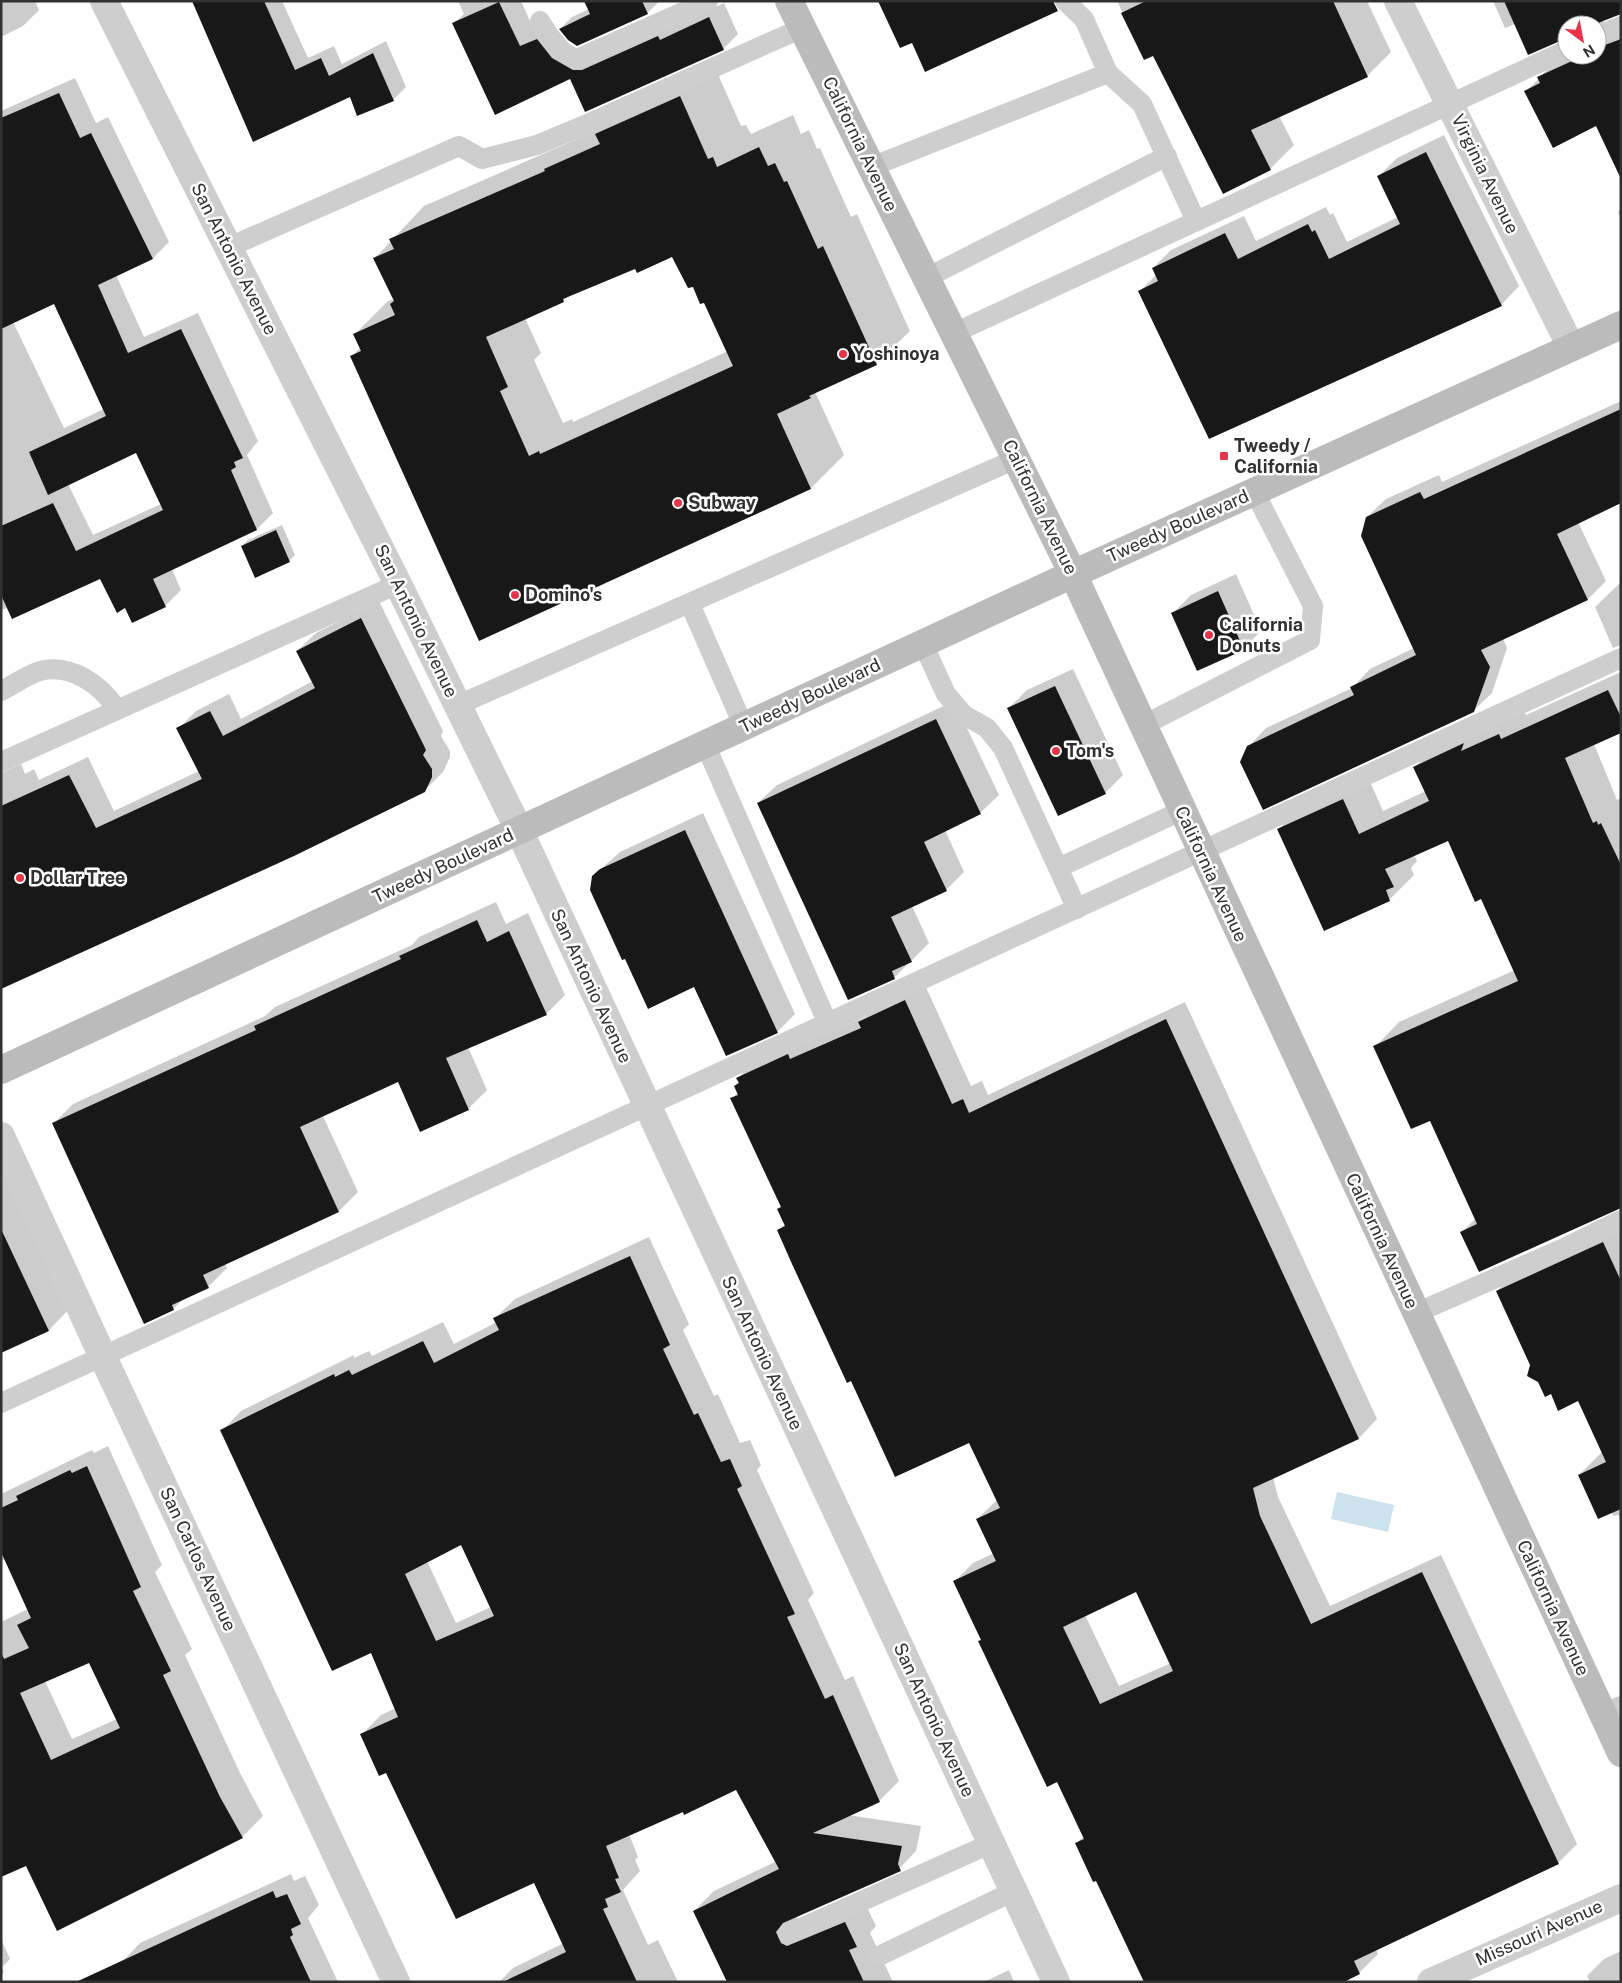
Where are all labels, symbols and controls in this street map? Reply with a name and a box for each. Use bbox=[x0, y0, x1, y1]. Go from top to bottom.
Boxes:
north arrow bbox=[1557, 15, 1607, 65]
text: N bbox=[1580, 41, 1598, 61]
street label: California Avenue bbox=[819, 73, 902, 215]
street label: Virginia Avenue bbox=[1447, 111, 1523, 237]
street label: San Antonio Avenue bbox=[187, 179, 282, 338]
place label: Yoshinoya bbox=[853, 343, 939, 364]
marker: Yoshinoya bbox=[837, 348, 849, 360]
place label: Tweedy / California bbox=[1234, 435, 1318, 477]
street label: California Avenue bbox=[999, 436, 1082, 578]
marker: Tweedy / California bbox=[1218, 450, 1230, 462]
street label: Tweedy Boulevard bbox=[1104, 485, 1252, 566]
place label: Subway bbox=[688, 492, 756, 513]
marker: Subway bbox=[672, 497, 684, 509]
street label: San Antonio Avenue bbox=[370, 541, 463, 701]
place label: Domino's bbox=[525, 584, 602, 605]
marker: Domino's bbox=[509, 589, 521, 601]
place label: California Donuts bbox=[1219, 614, 1303, 656]
marker: California Donuts bbox=[1203, 629, 1215, 641]
street label: Tweedy Boulevard bbox=[736, 654, 884, 737]
place label: Tom's bbox=[1066, 740, 1114, 761]
marker: Tom's bbox=[1050, 745, 1062, 757]
street label: California Avenue bbox=[1171, 803, 1252, 945]
street label: Tweedy Boulevard bbox=[369, 824, 517, 907]
place label: Dollar Tree bbox=[30, 867, 125, 888]
marker: Dollar Tree bbox=[14, 872, 26, 884]
street label: San Antonio Avenue bbox=[547, 905, 636, 1066]
street label: California Avenue bbox=[1342, 1170, 1423, 1312]
street label: San Antonio Avenue bbox=[718, 1272, 807, 1433]
street label: San Carlos Avenue bbox=[156, 1484, 241, 1634]
street label: California Avenue bbox=[1513, 1537, 1594, 1679]
street label: San Antonio Avenue bbox=[890, 1639, 979, 1800]
street label: Missouri Avenue bbox=[1472, 1895, 1606, 1970]

